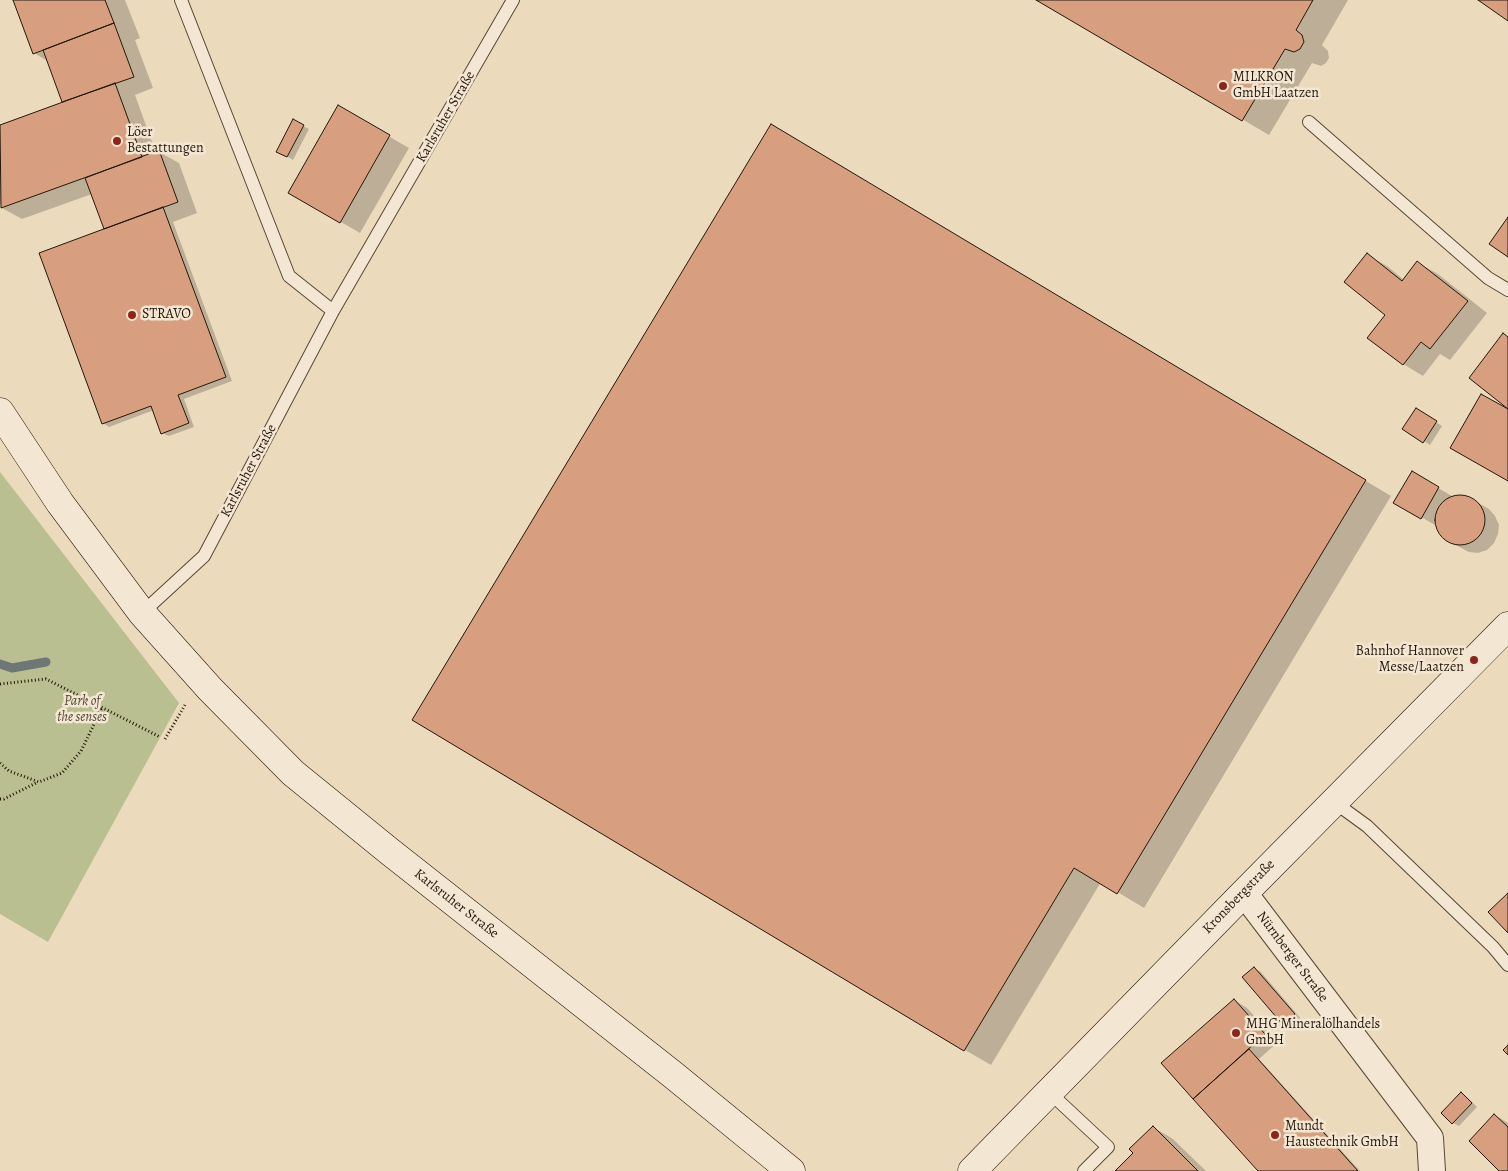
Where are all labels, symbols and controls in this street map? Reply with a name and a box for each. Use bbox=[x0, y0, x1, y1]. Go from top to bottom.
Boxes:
street label: Karlsruher Straße bbox=[413, 68, 479, 166]
place label: MILKRON GmbH Laatzen bbox=[1233, 70, 1319, 102]
marker: MILKRON GmbH Laatzen bbox=[1217, 80, 1229, 92]
place label: Löer Bestattungen bbox=[127, 125, 204, 158]
marker: Löer Bestattungen bbox=[111, 135, 123, 147]
place label: STRAVO bbox=[142, 307, 191, 323]
marker: STRAVO bbox=[126, 309, 138, 321]
street label: Karlsruher Straße bbox=[217, 422, 281, 520]
place label: Bahnhof Hannover Messe/Laatzen bbox=[1356, 644, 1464, 676]
marker: Bahnhof Hannover Messe/Laatzen bbox=[1468, 654, 1480, 666]
park label: Park of the senses bbox=[57, 694, 107, 726]
street label: Kronsbergstraße bbox=[1199, 856, 1279, 938]
street label: Karlsruher Straße bbox=[410, 866, 502, 942]
street label: Nürnberger Straße bbox=[1252, 908, 1332, 1006]
place label: MHG Mineralölhandels GmbH bbox=[1246, 1017, 1380, 1050]
marker: MHG Mineralölhandels GmbH bbox=[1230, 1027, 1242, 1039]
place label: Mundt Haustechnik GmbH bbox=[1285, 1119, 1399, 1152]
marker: Mundt Haustechnik GmbH bbox=[1269, 1129, 1281, 1141]

